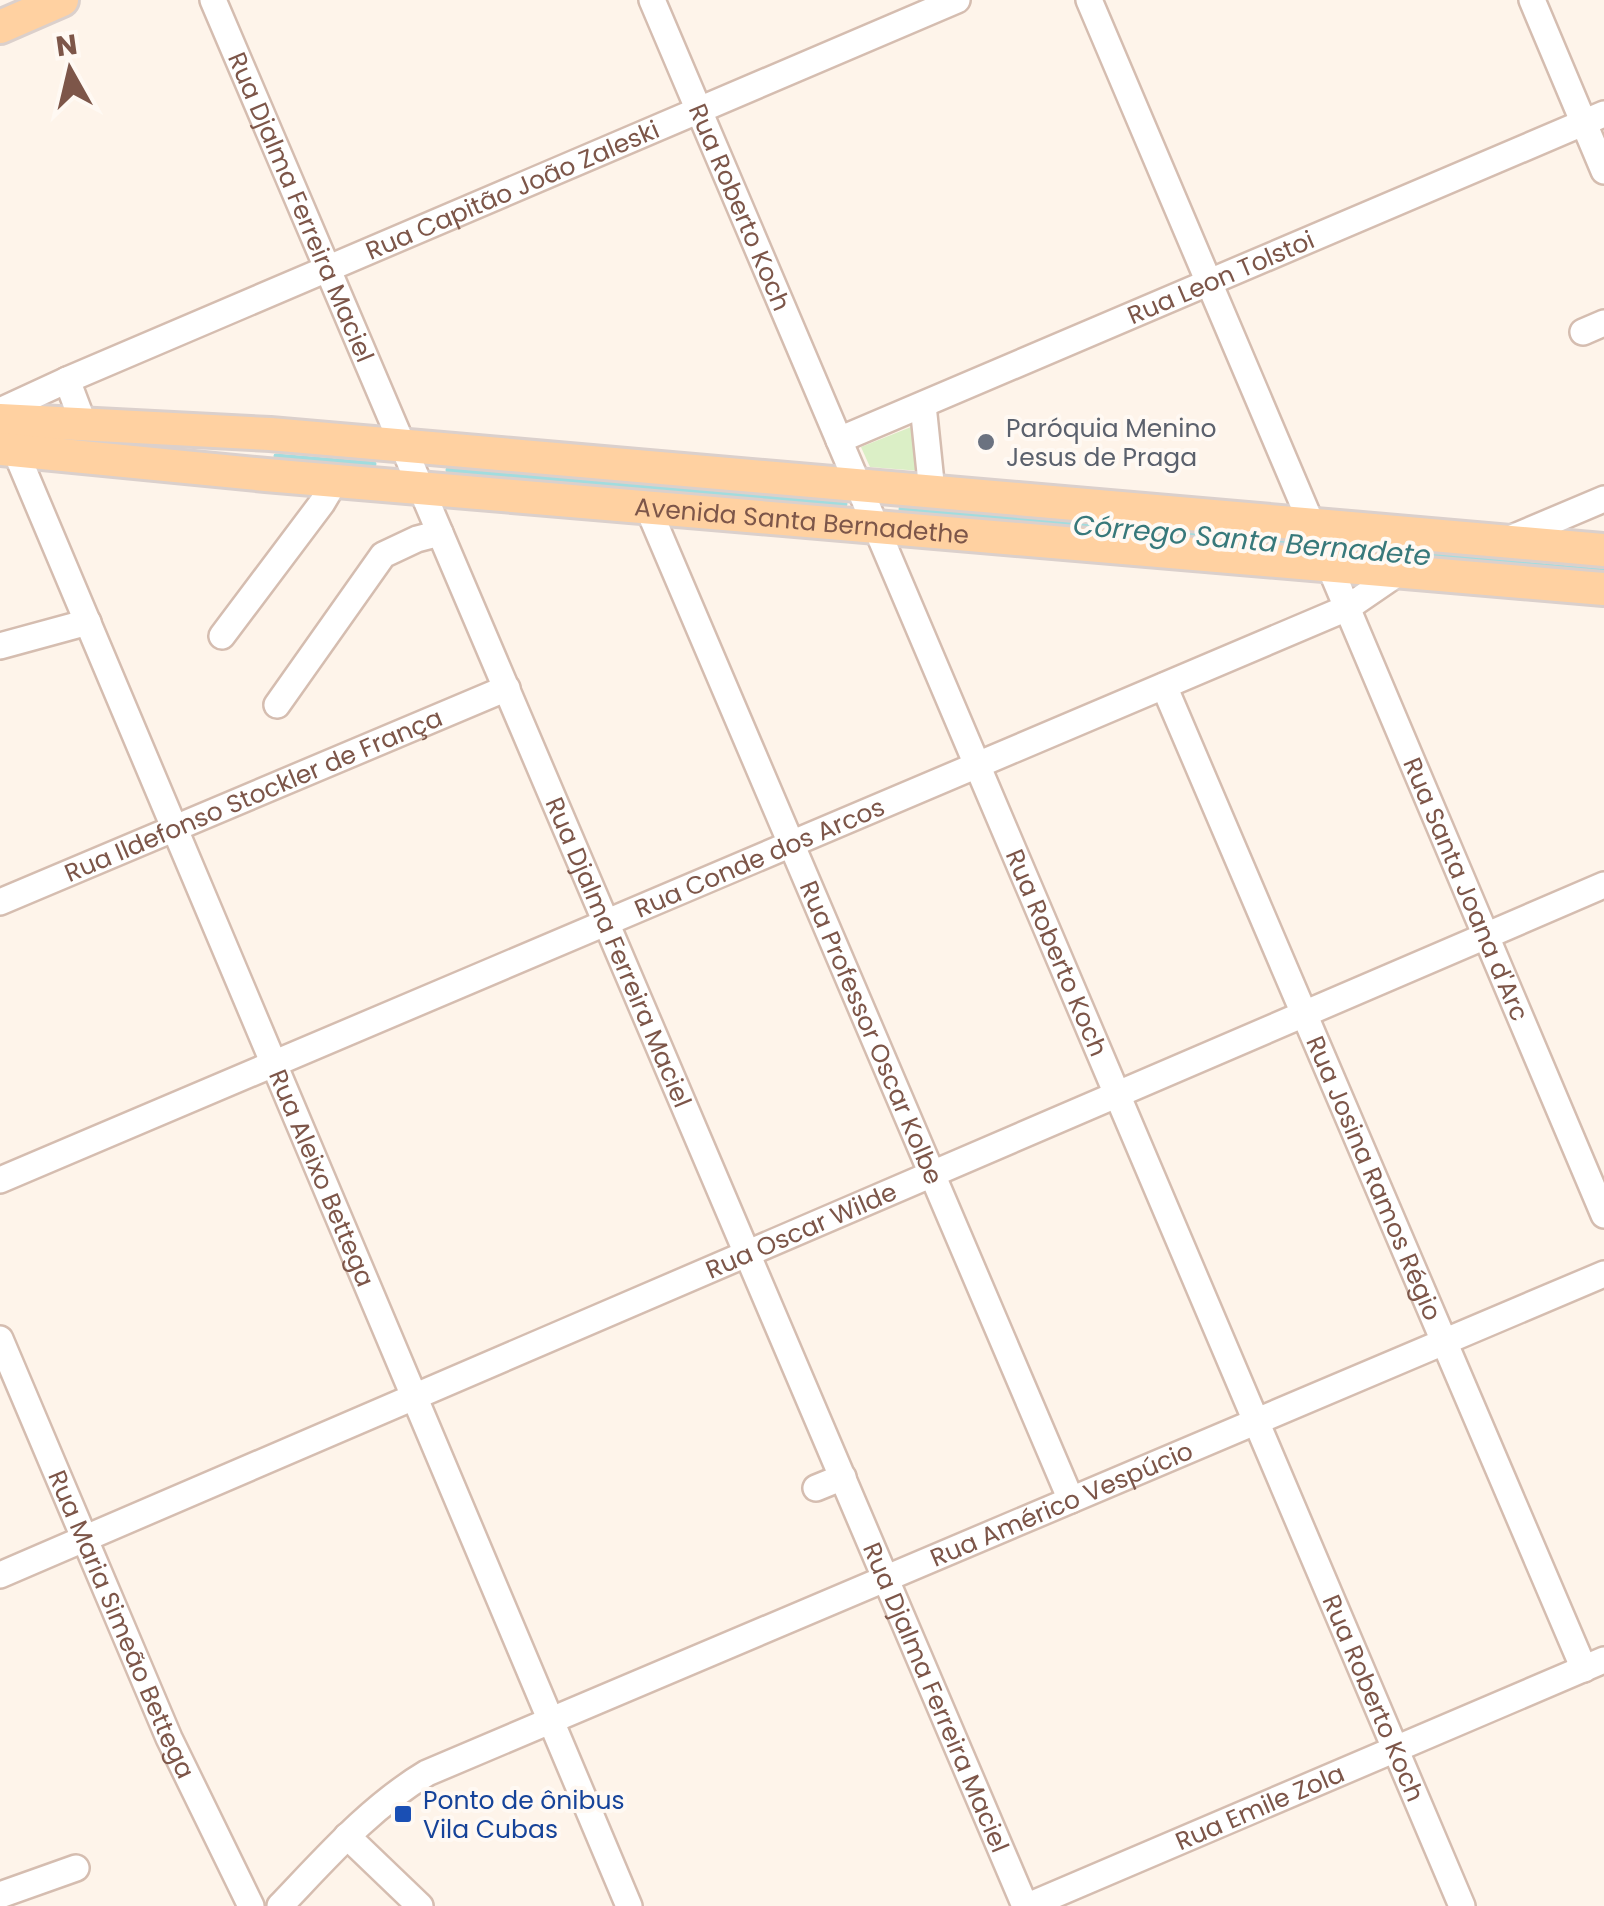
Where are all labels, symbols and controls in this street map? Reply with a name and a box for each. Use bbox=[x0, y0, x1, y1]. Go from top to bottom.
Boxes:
north arrow bbox=[20, 20, 120, 120]
text: N bbox=[53, 25, 80, 67]
street label: Rua Djalma Ferreira Maciel bbox=[219, 47, 382, 368]
street label: Rua Roberto Koch bbox=[680, 98, 799, 316]
street label: Rua Capitão João Zaleski bbox=[360, 112, 665, 268]
street label: Rua Leon Tolstoi bbox=[1122, 222, 1320, 333]
place label: Paróquia Menino Jesus de Praga bbox=[1006, 411, 1217, 475]
marker: Paróquia Menino Jesus de Praga bbox=[975, 431, 997, 453]
street label: Avenida Santa Bernadethe bbox=[633, 489, 970, 553]
water label: Córrego Santa Bernadete bbox=[1071, 505, 1433, 576]
street label: Rua Ildefonso Stockler de França bbox=[59, 700, 448, 891]
street label: Rua Santa Joana d'Arc bbox=[1394, 752, 1537, 1027]
street label: Rua Conde dos Arcos bbox=[629, 789, 890, 927]
street label: Rua Djalma Ferreira Maciel bbox=[537, 792, 700, 1113]
street label: Rua Roberto Koch bbox=[997, 844, 1116, 1062]
street label: Rua Professor Oscar Kolbe bbox=[791, 875, 951, 1190]
street label: Rua Josina Ramos Régio bbox=[1297, 1030, 1450, 1326]
street label: Rua Aleixo Bettega bbox=[260, 1064, 383, 1292]
street label: Rua Oscar Wilde bbox=[700, 1174, 902, 1287]
street label: Rua Américo Vespúcio bbox=[925, 1433, 1198, 1576]
street label: Rua Maria Simeão Bettega bbox=[39, 1465, 203, 1784]
street label: Rua Djalma Ferreira Maciel bbox=[854, 1537, 1017, 1858]
street label: Rua Roberto Koch bbox=[1314, 1589, 1433, 1807]
street label: Rua Emile Zola bbox=[1170, 1756, 1350, 1859]
place label: Ponto de ônibus Vila Cubas bbox=[423, 1783, 624, 1847]
marker: Ponto de ônibus Vila Cubas bbox=[392, 1803, 414, 1825]

